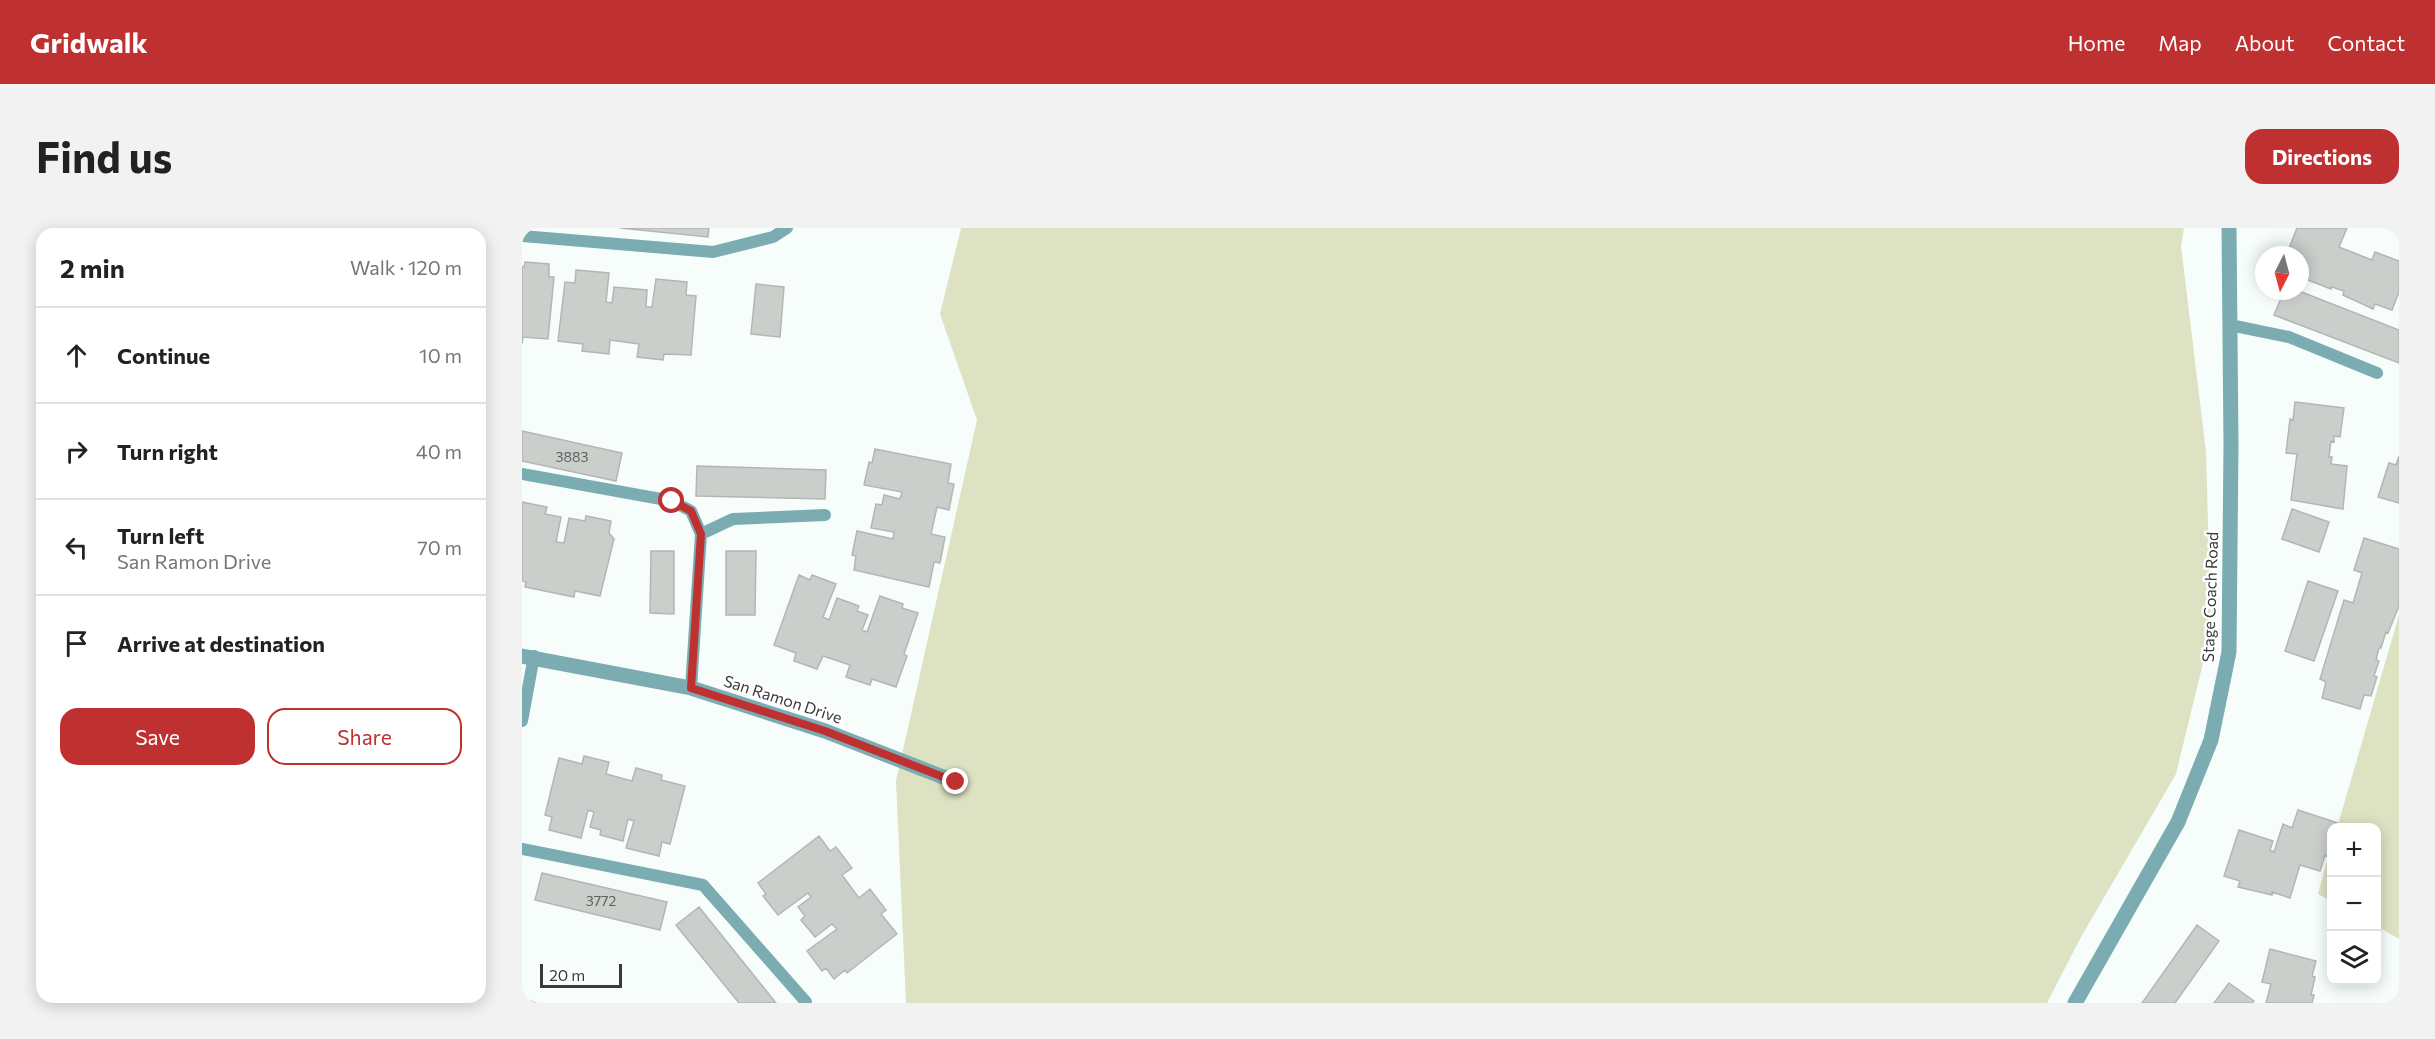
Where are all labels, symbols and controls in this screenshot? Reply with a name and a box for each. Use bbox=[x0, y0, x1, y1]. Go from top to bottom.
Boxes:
text: Gridwalk bbox=[30, 25, 148, 59]
text: Home bbox=[2068, 30, 2125, 55]
text: Map bbox=[2158, 30, 2202, 55]
text: About bbox=[2235, 30, 2294, 55]
text: Contact bbox=[2327, 30, 2405, 55]
button: Directions bbox=[2245, 129, 2399, 184]
text: Find us bbox=[36, 130, 172, 182]
north arrow bbox=[2255, 246, 2309, 300]
text: 2 min bbox=[60, 252, 125, 283]
text: Walk · 120 m bbox=[350, 255, 462, 279]
icon: ahead bbox=[60, 339, 93, 372]
text: Continue bbox=[117, 342, 210, 369]
text: 10 m bbox=[419, 343, 462, 367]
icon: right bbox=[60, 435, 93, 468]
text: Turn right bbox=[117, 438, 218, 465]
text: 40 m bbox=[416, 439, 462, 463]
house number: 3883 bbox=[556, 448, 588, 465]
route start bbox=[658, 487, 684, 513]
text: Turn left bbox=[117, 522, 204, 549]
icon: left bbox=[60, 531, 93, 564]
street label: Stage Coach Road bbox=[2198, 531, 2221, 663]
text: 70 m bbox=[417, 535, 462, 559]
text: San Ramon Drive bbox=[117, 549, 271, 573]
icon: arrive bbox=[60, 627, 93, 660]
text: Arrive at destination bbox=[117, 630, 325, 657]
street label: San Ramon Drive bbox=[722, 670, 845, 727]
button: Save bbox=[60, 708, 255, 765]
button: Share bbox=[267, 708, 462, 765]
route end bbox=[942, 768, 968, 794]
map controls bbox=[2327, 823, 2381, 985]
button: + bbox=[2327, 823, 2381, 877]
button: − bbox=[2327, 877, 2381, 931]
house number: 3772 bbox=[586, 892, 616, 909]
button: layers bbox=[2327, 931, 2381, 985]
scale bar bbox=[540, 961, 622, 988]
text: 20 m bbox=[549, 965, 585, 984]

